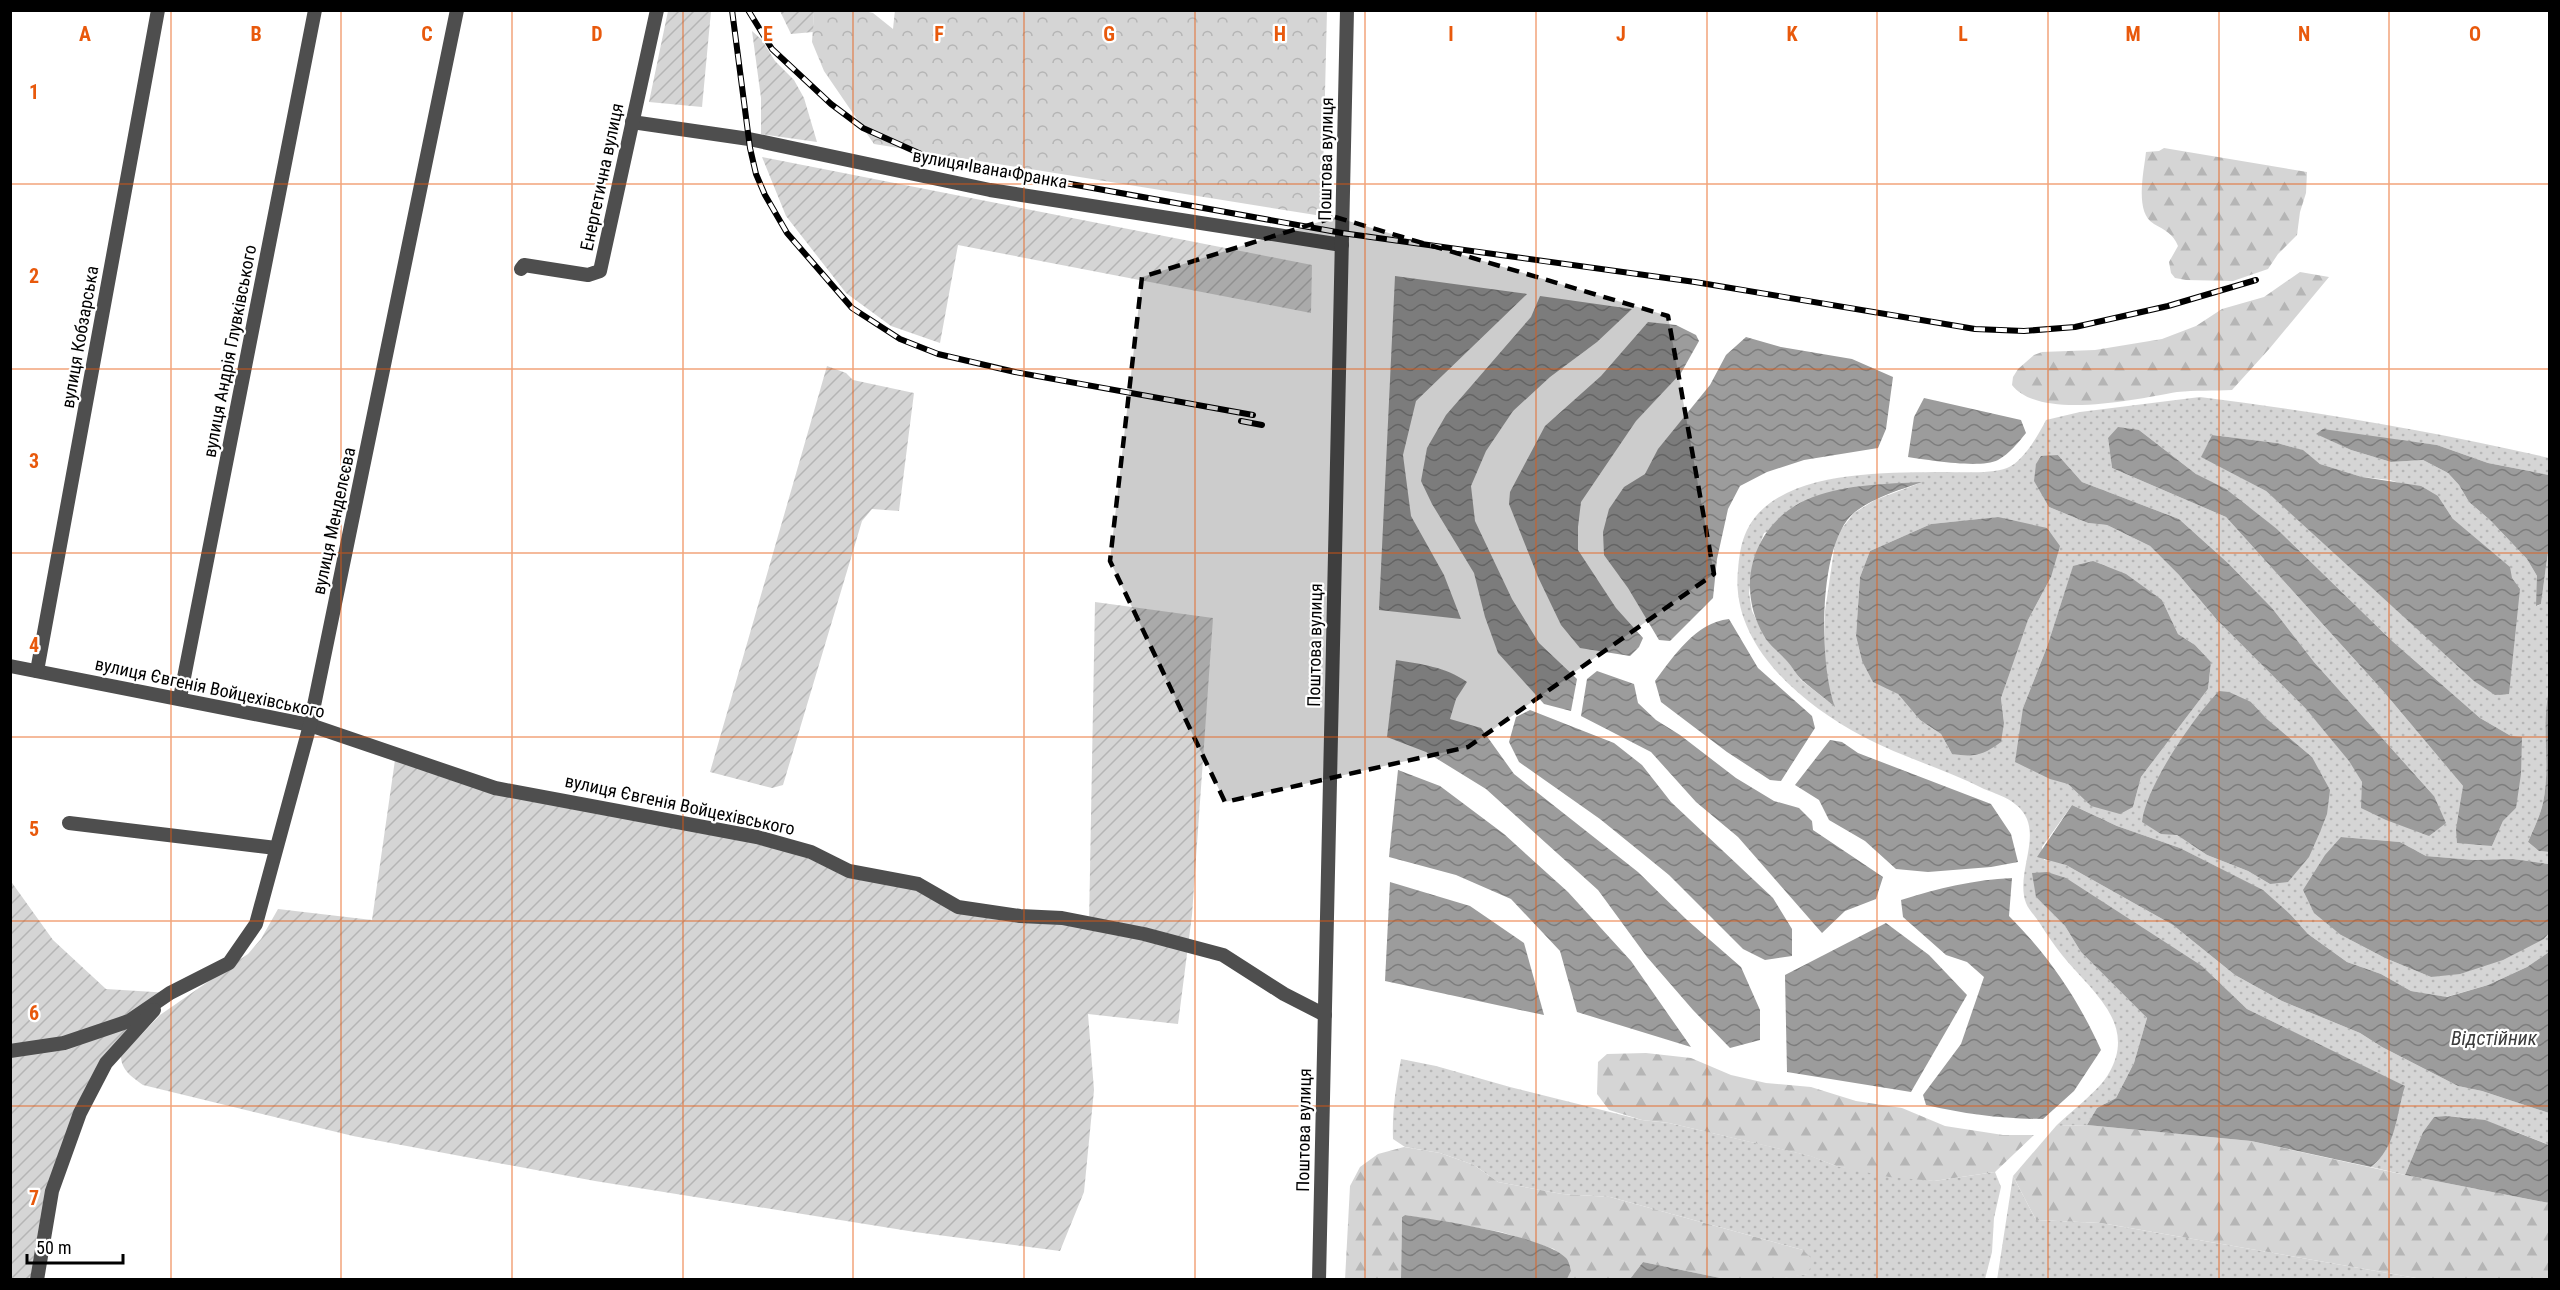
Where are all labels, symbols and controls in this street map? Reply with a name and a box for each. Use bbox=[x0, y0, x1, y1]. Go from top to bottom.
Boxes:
text: A bbox=[79, 22, 91, 46]
text: B bbox=[250, 22, 262, 46]
text: C bbox=[421, 22, 433, 46]
text: D bbox=[591, 22, 603, 46]
text: E bbox=[763, 22, 773, 46]
text: F bbox=[934, 22, 944, 46]
text: G bbox=[1103, 22, 1115, 46]
text: H bbox=[1274, 22, 1286, 46]
text: I bbox=[1448, 22, 1454, 46]
text: J bbox=[1616, 22, 1626, 46]
text: K bbox=[1786, 22, 1798, 46]
text: L bbox=[1958, 22, 1968, 46]
text: M bbox=[2125, 22, 2141, 46]
text: N bbox=[2298, 22, 2310, 46]
text: O bbox=[2469, 22, 2481, 46]
text: 1 bbox=[29, 80, 39, 104]
street label: Поштова вулиця bbox=[1314, 97, 1337, 221]
street label: Енергетична вулиця bbox=[576, 101, 627, 253]
street label: вулиця Івана Франка bbox=[911, 145, 1069, 192]
street label: вулиця Андрія Глувківського bbox=[199, 243, 260, 459]
text: 2 bbox=[29, 264, 39, 288]
street label: вулиця Кобзарська bbox=[57, 264, 102, 410]
street label: вулиця Менделєєва bbox=[308, 445, 359, 596]
text: 3 bbox=[29, 449, 39, 473]
street label: Поштова вулиця bbox=[1303, 583, 1326, 707]
text: 4 bbox=[29, 633, 39, 657]
street label: вулиця Євгенія Войцехівського bbox=[93, 653, 327, 722]
street label: вулиця Євгенія Войцехівського bbox=[563, 770, 797, 839]
text: 5 bbox=[29, 817, 39, 841]
text: 6 bbox=[29, 1001, 39, 1025]
water label: Відстійник bbox=[2451, 1026, 2538, 1050]
street label: Поштова вулиця bbox=[1292, 1068, 1315, 1192]
text: 7 bbox=[29, 1186, 39, 1210]
scale bar bbox=[27, 1227, 123, 1265]
text: 50 m bbox=[36, 1237, 71, 1258]

